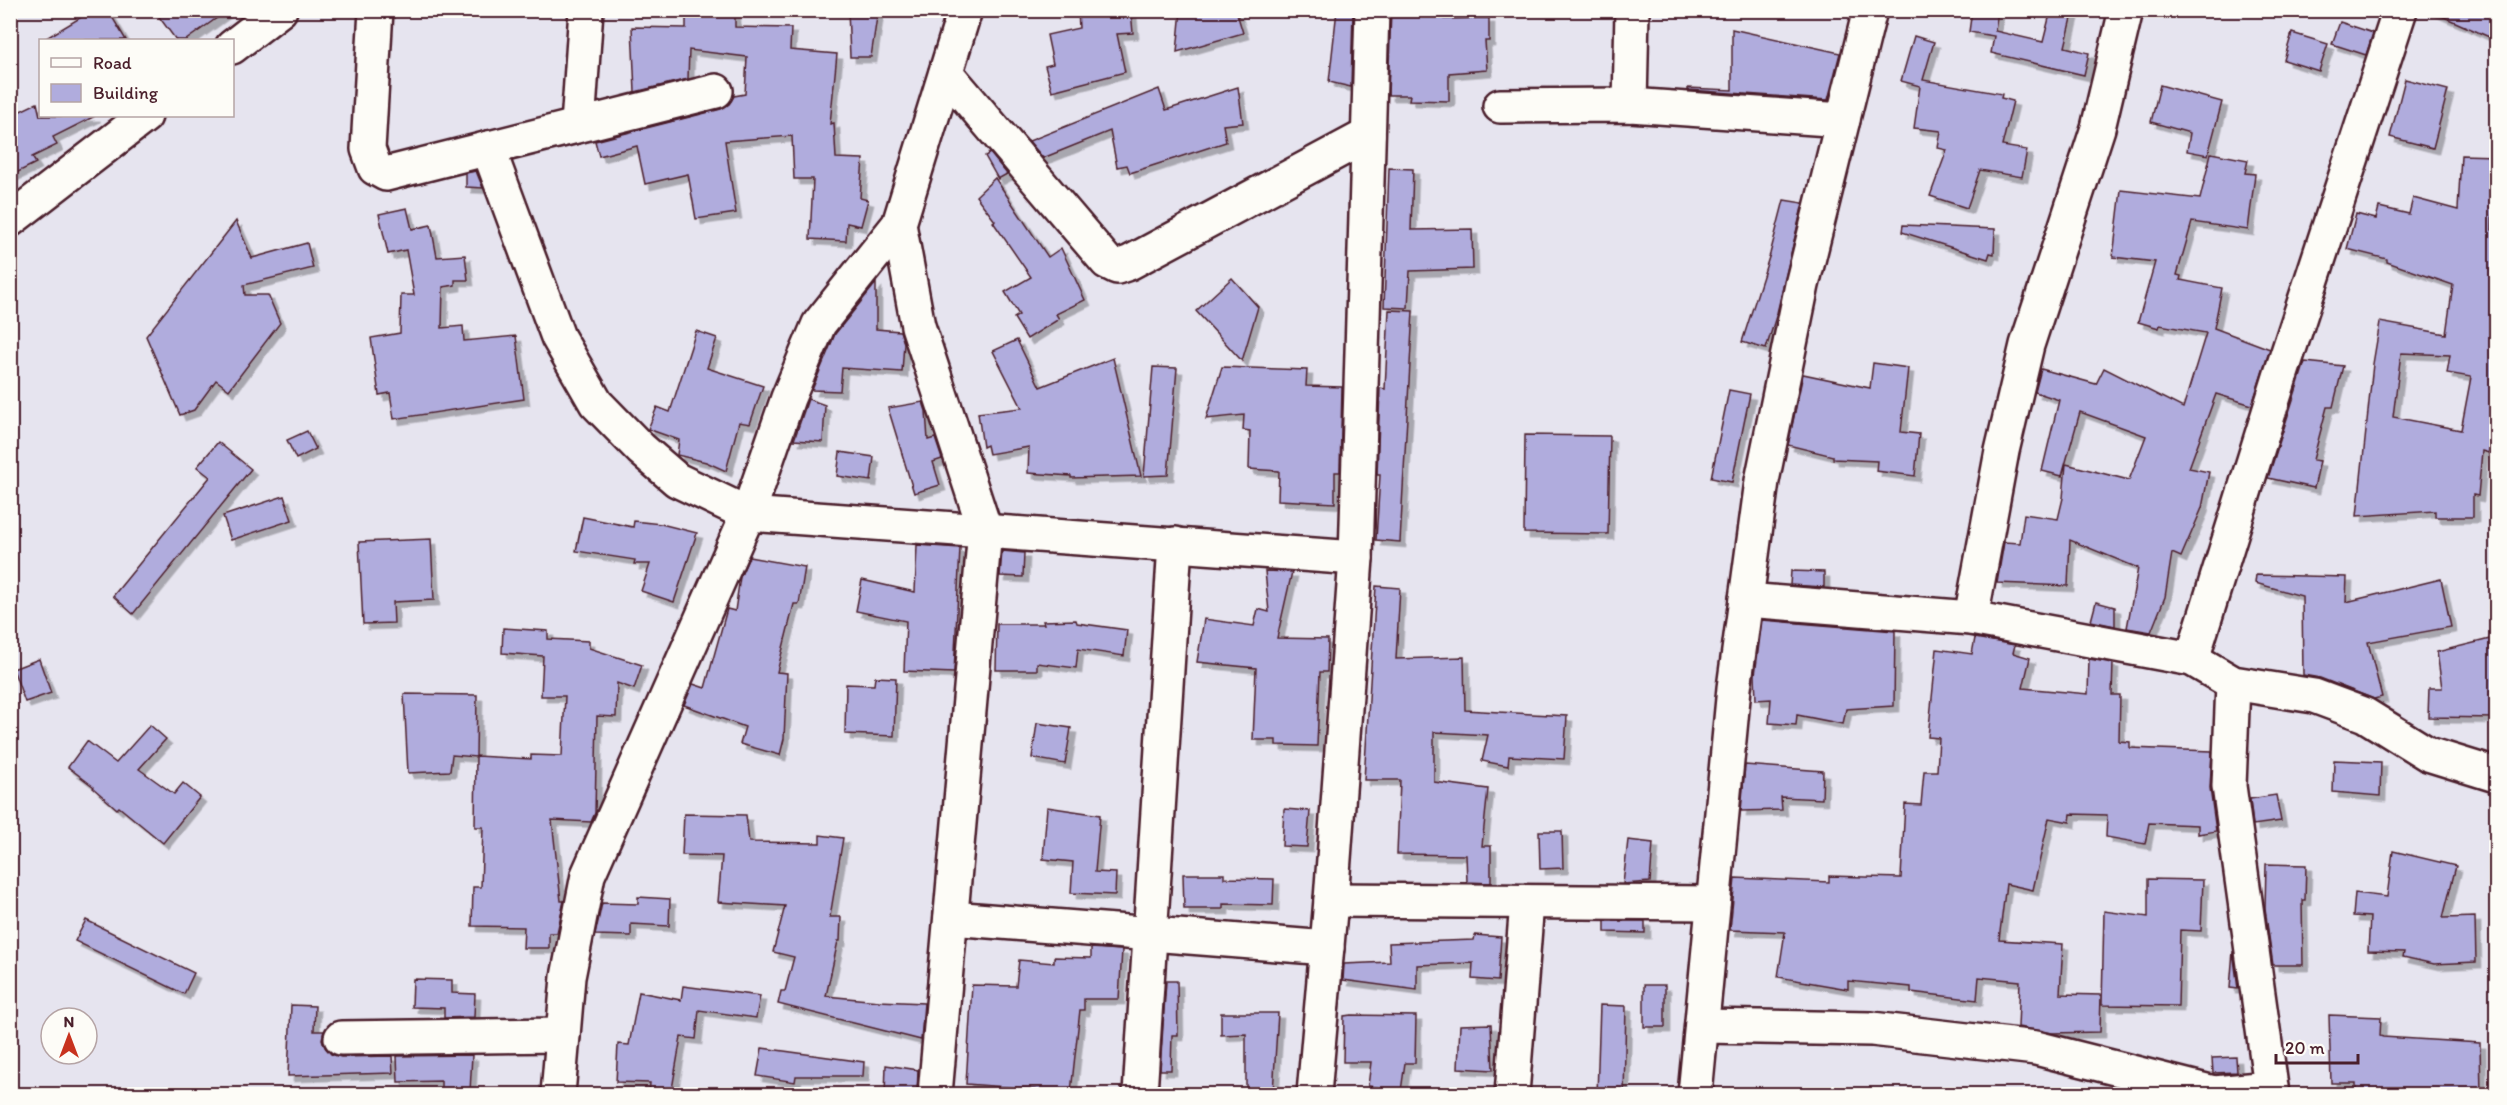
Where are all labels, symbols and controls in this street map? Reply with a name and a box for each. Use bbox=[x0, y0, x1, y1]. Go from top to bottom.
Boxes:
legend bbox=[39, 39, 234, 117]
text: Road bbox=[93, 52, 132, 74]
text: Building bbox=[93, 82, 159, 104]
north arrow bbox=[39, 1006, 99, 1066]
text: N bbox=[64, 1012, 74, 1031]
scale bar bbox=[2276, 1027, 2358, 1065]
text: 20 m bbox=[2285, 1037, 2325, 1059]

